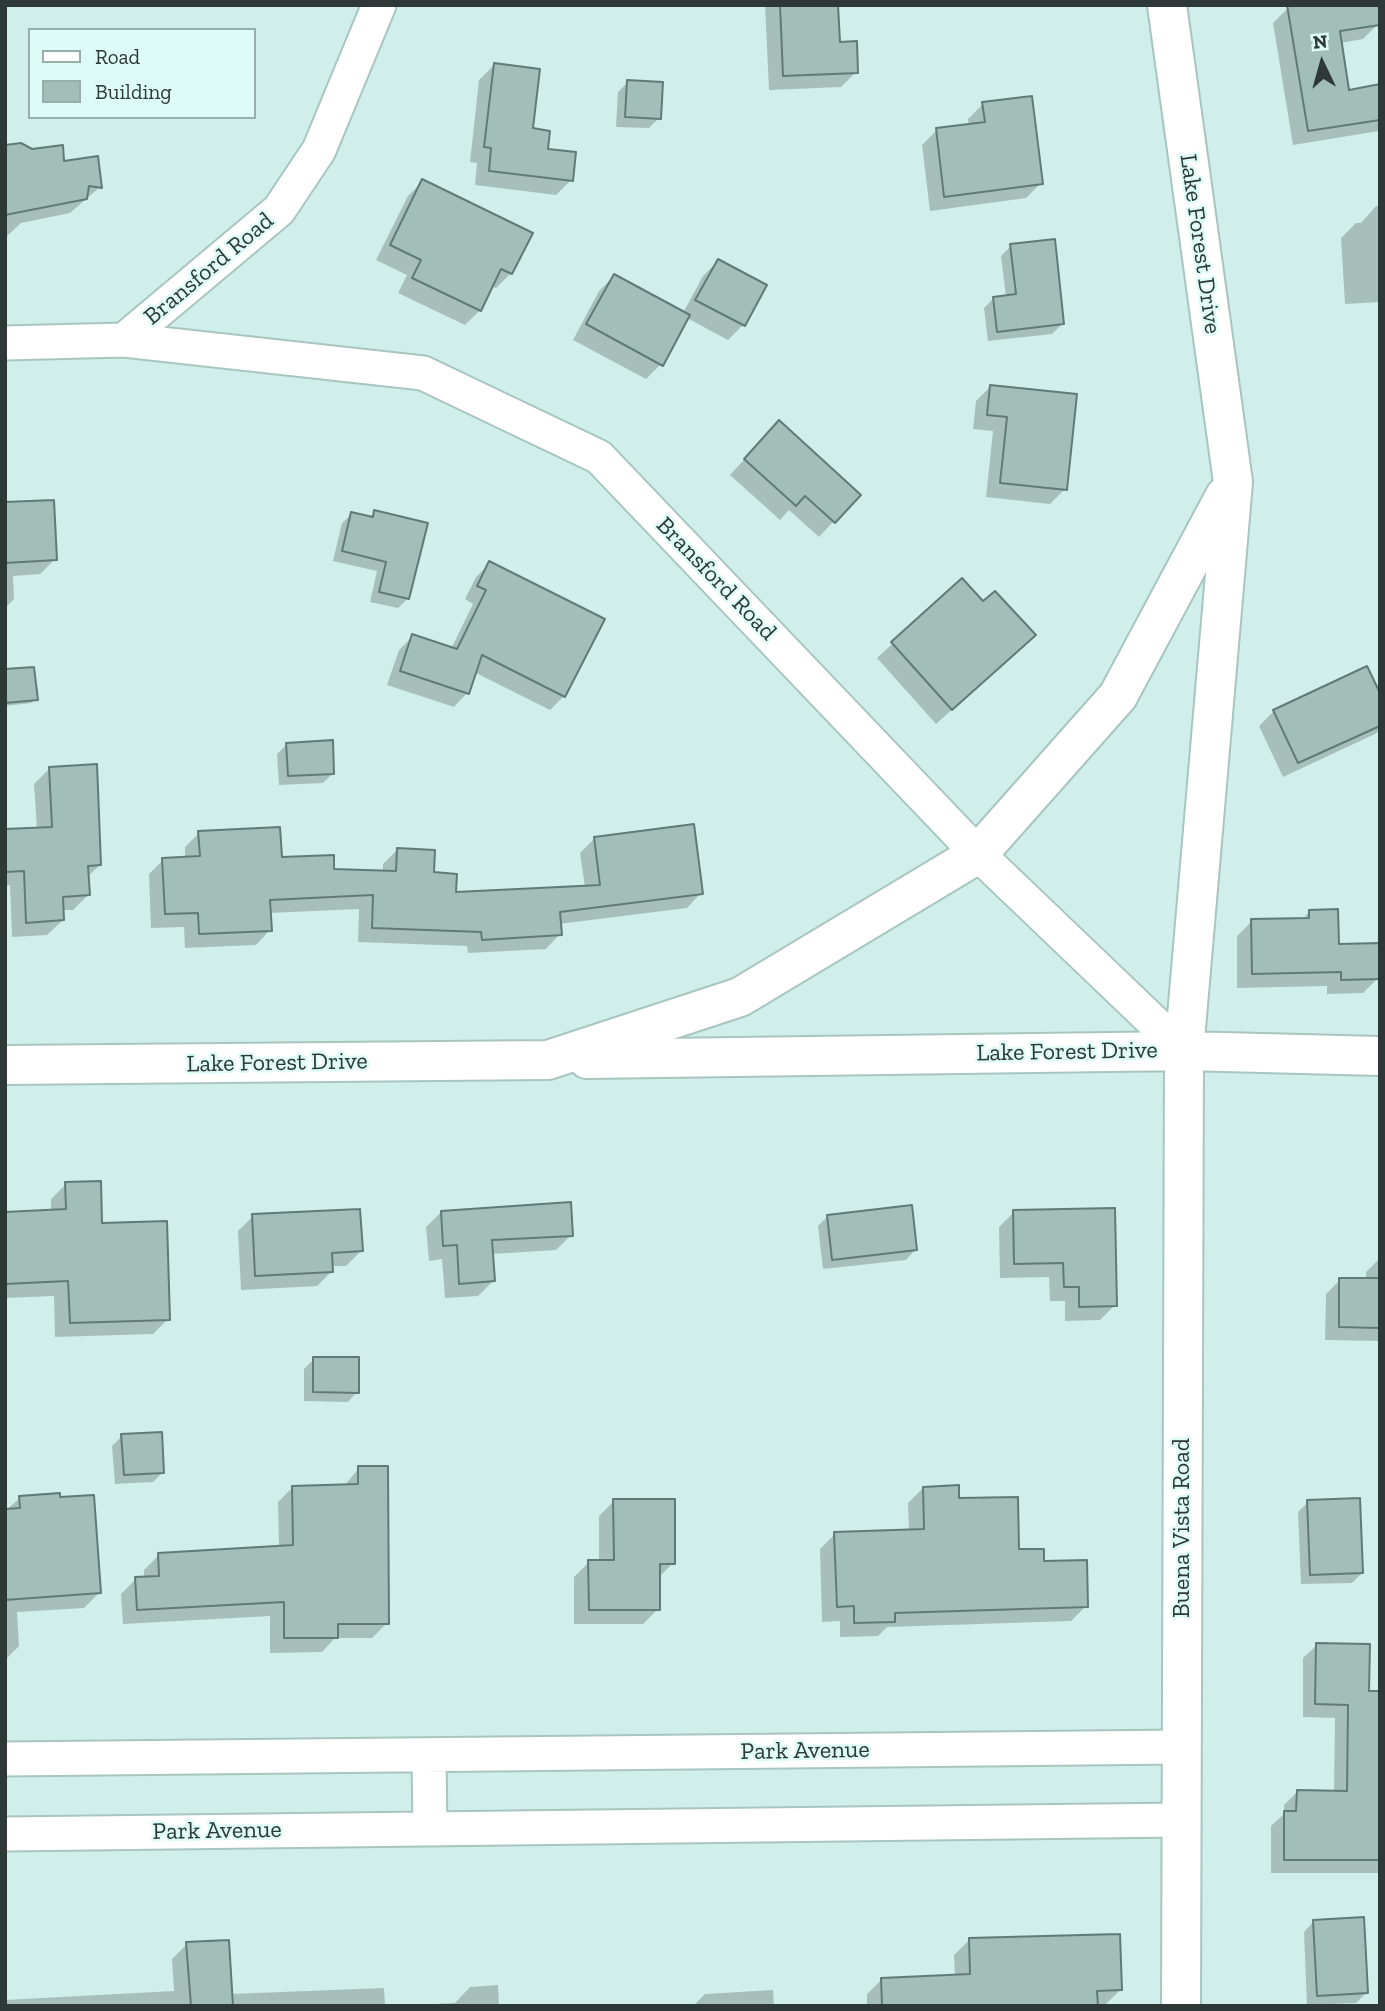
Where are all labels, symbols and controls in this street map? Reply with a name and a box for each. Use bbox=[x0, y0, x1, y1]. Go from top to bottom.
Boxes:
legend bbox=[28, 28, 256, 119]
north arrow bbox=[1287, 28, 1357, 98]
text: N bbox=[1312, 29, 1328, 54]
text: Road bbox=[95, 44, 140, 69]
text: Building bbox=[95, 79, 172, 104]
street label: Lake Forest Drive bbox=[1173, 152, 1227, 336]
street label: Bransford Road bbox=[138, 206, 280, 332]
street label: Bransford Road bbox=[650, 511, 782, 647]
street label: Lake Forest Drive bbox=[976, 1036, 1158, 1068]
street label: Lake Forest Drive bbox=[186, 1047, 368, 1079]
street label: Buena Vista Road bbox=[1168, 1438, 1196, 1618]
street label: Park Avenue bbox=[740, 1735, 870, 1767]
street label: Park Avenue bbox=[152, 1815, 282, 1847]

